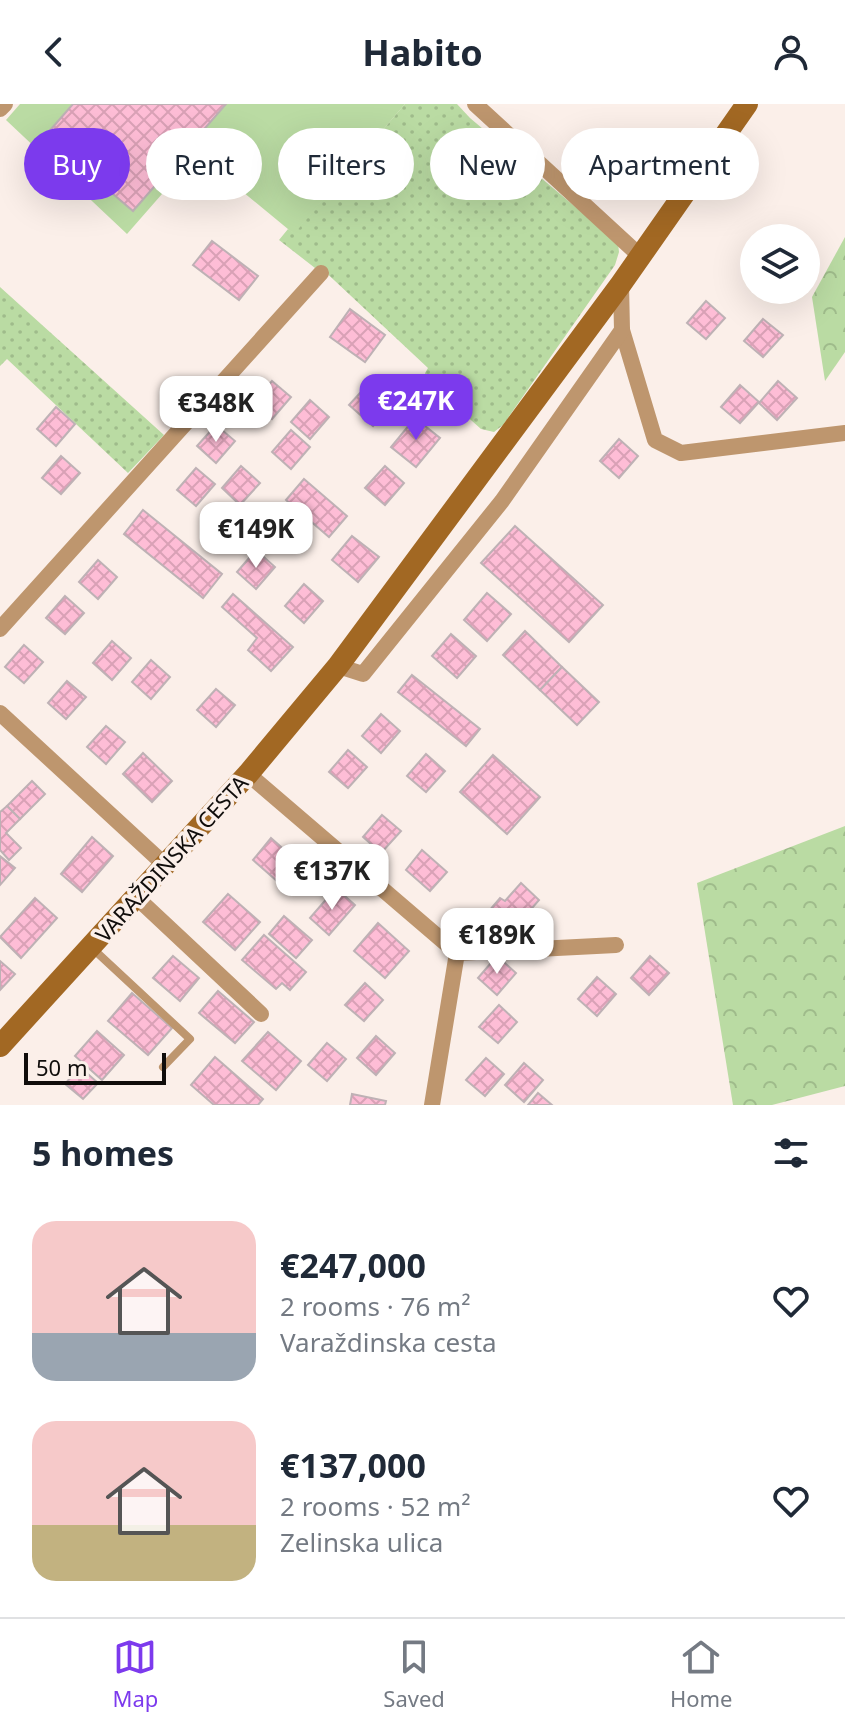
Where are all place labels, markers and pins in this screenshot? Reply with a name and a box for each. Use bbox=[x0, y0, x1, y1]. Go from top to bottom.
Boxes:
pin: €247K bbox=[360, 374, 472, 442]
pin: €348K bbox=[160, 376, 272, 444]
pin: €149K bbox=[200, 502, 312, 570]
pin: €137K bbox=[276, 844, 388, 912]
pin: €189K bbox=[441, 908, 553, 976]

